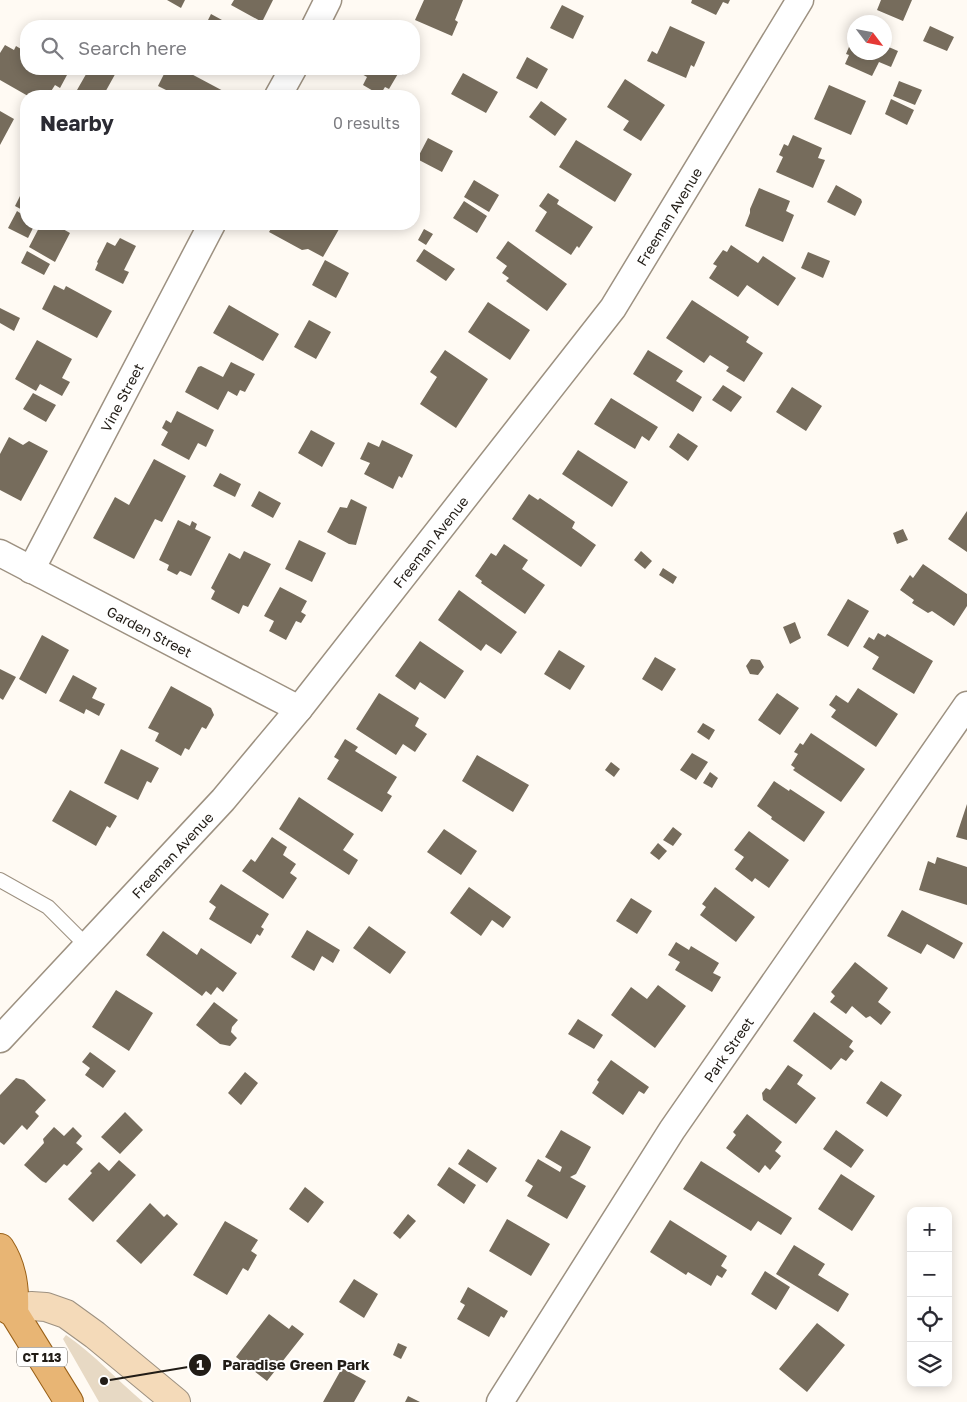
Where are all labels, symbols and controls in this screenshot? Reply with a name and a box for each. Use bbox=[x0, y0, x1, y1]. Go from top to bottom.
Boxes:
north arrow bbox=[847, 15, 892, 60]
search box bbox=[20, 20, 420, 75]
icon: search bbox=[38, 34, 66, 62]
text: Search here bbox=[78, 36, 187, 59]
text: Nearby bbox=[40, 110, 114, 136]
text: 0 results bbox=[333, 113, 400, 133]
street label: Freeman Avenue bbox=[632, 164, 705, 269]
street label: Vine Street bbox=[96, 360, 146, 434]
street label: Freeman Avenue bbox=[389, 492, 471, 591]
street label: Garden Street bbox=[104, 602, 195, 660]
street label: Freeman Avenue bbox=[128, 808, 216, 901]
street label: Park Street bbox=[700, 1014, 756, 1085]
map controls bbox=[907, 1207, 952, 1387]
button: + bbox=[907, 1207, 952, 1252]
button: − bbox=[907, 1252, 952, 1297]
button: locate bbox=[907, 1297, 952, 1342]
button: layers bbox=[907, 1342, 952, 1387]
road number: CT 113 bbox=[17, 1348, 67, 1366]
callout: Paradise Green Park bbox=[188, 1350, 380, 1380]
text: 1 bbox=[196, 1355, 204, 1373]
text: Paradise Green Park bbox=[222, 1355, 370, 1373]

